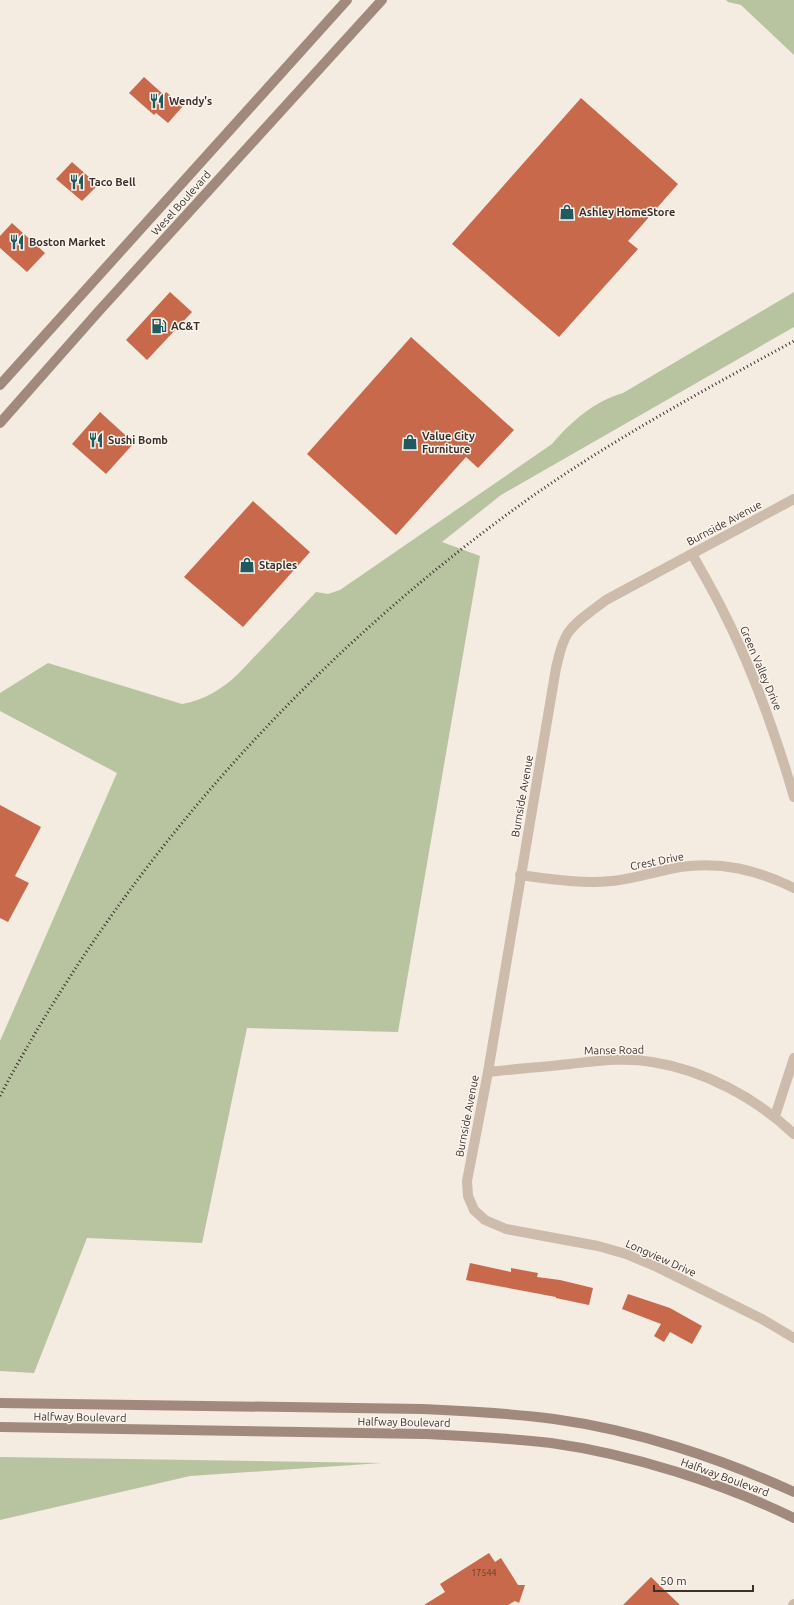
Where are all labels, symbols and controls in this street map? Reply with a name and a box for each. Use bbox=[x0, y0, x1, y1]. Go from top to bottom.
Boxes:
restaurant icon: Wendy's bbox=[148, 92, 166, 110]
place label: Wendy's bbox=[169, 95, 212, 107]
street label: Wesel Boulevard bbox=[149, 168, 213, 238]
restaurant icon: Taco Bell bbox=[68, 173, 86, 191]
place label: Taco Bell bbox=[89, 176, 136, 188]
shop icon: Ashley HomeStore bbox=[558, 203, 576, 221]
place label: Ashley HomeStore bbox=[579, 206, 675, 218]
restaurant icon: Boston Market bbox=[8, 233, 26, 251]
place label: Boston Market bbox=[29, 236, 106, 248]
fuel station icon: AC&T bbox=[150, 317, 168, 335]
place label: AC&T bbox=[171, 320, 200, 332]
place label: Value City Furniture bbox=[422, 430, 475, 455]
restaurant icon: Sushi Bomb bbox=[87, 431, 105, 449]
shop icon: Value City Furniture bbox=[401, 433, 419, 451]
place label: Sushi Bomb bbox=[108, 434, 168, 446]
street label: Burnside Avenue bbox=[684, 498, 764, 548]
shop icon: Staples bbox=[238, 556, 256, 574]
place label: Staples bbox=[259, 559, 297, 571]
street label: Green Valley Drive bbox=[738, 624, 784, 712]
street label: Burnside Avenue bbox=[509, 754, 535, 838]
street label: Crest Drive bbox=[629, 850, 685, 872]
street label: Manse Road bbox=[584, 1043, 644, 1057]
street label: Burnside Avenue bbox=[453, 1074, 481, 1158]
street label: Longview Drive bbox=[624, 1237, 698, 1279]
street label: Halfway Boulevard bbox=[33, 1410, 127, 1424]
street label: Halfway Boulevard bbox=[357, 1415, 451, 1429]
street label: Halfway Boulevard bbox=[679, 1455, 771, 1499]
scale bar bbox=[654, 1567, 753, 1593]
house number: 17544 bbox=[471, 1568, 497, 1578]
text: 50 m bbox=[660, 1574, 687, 1587]

